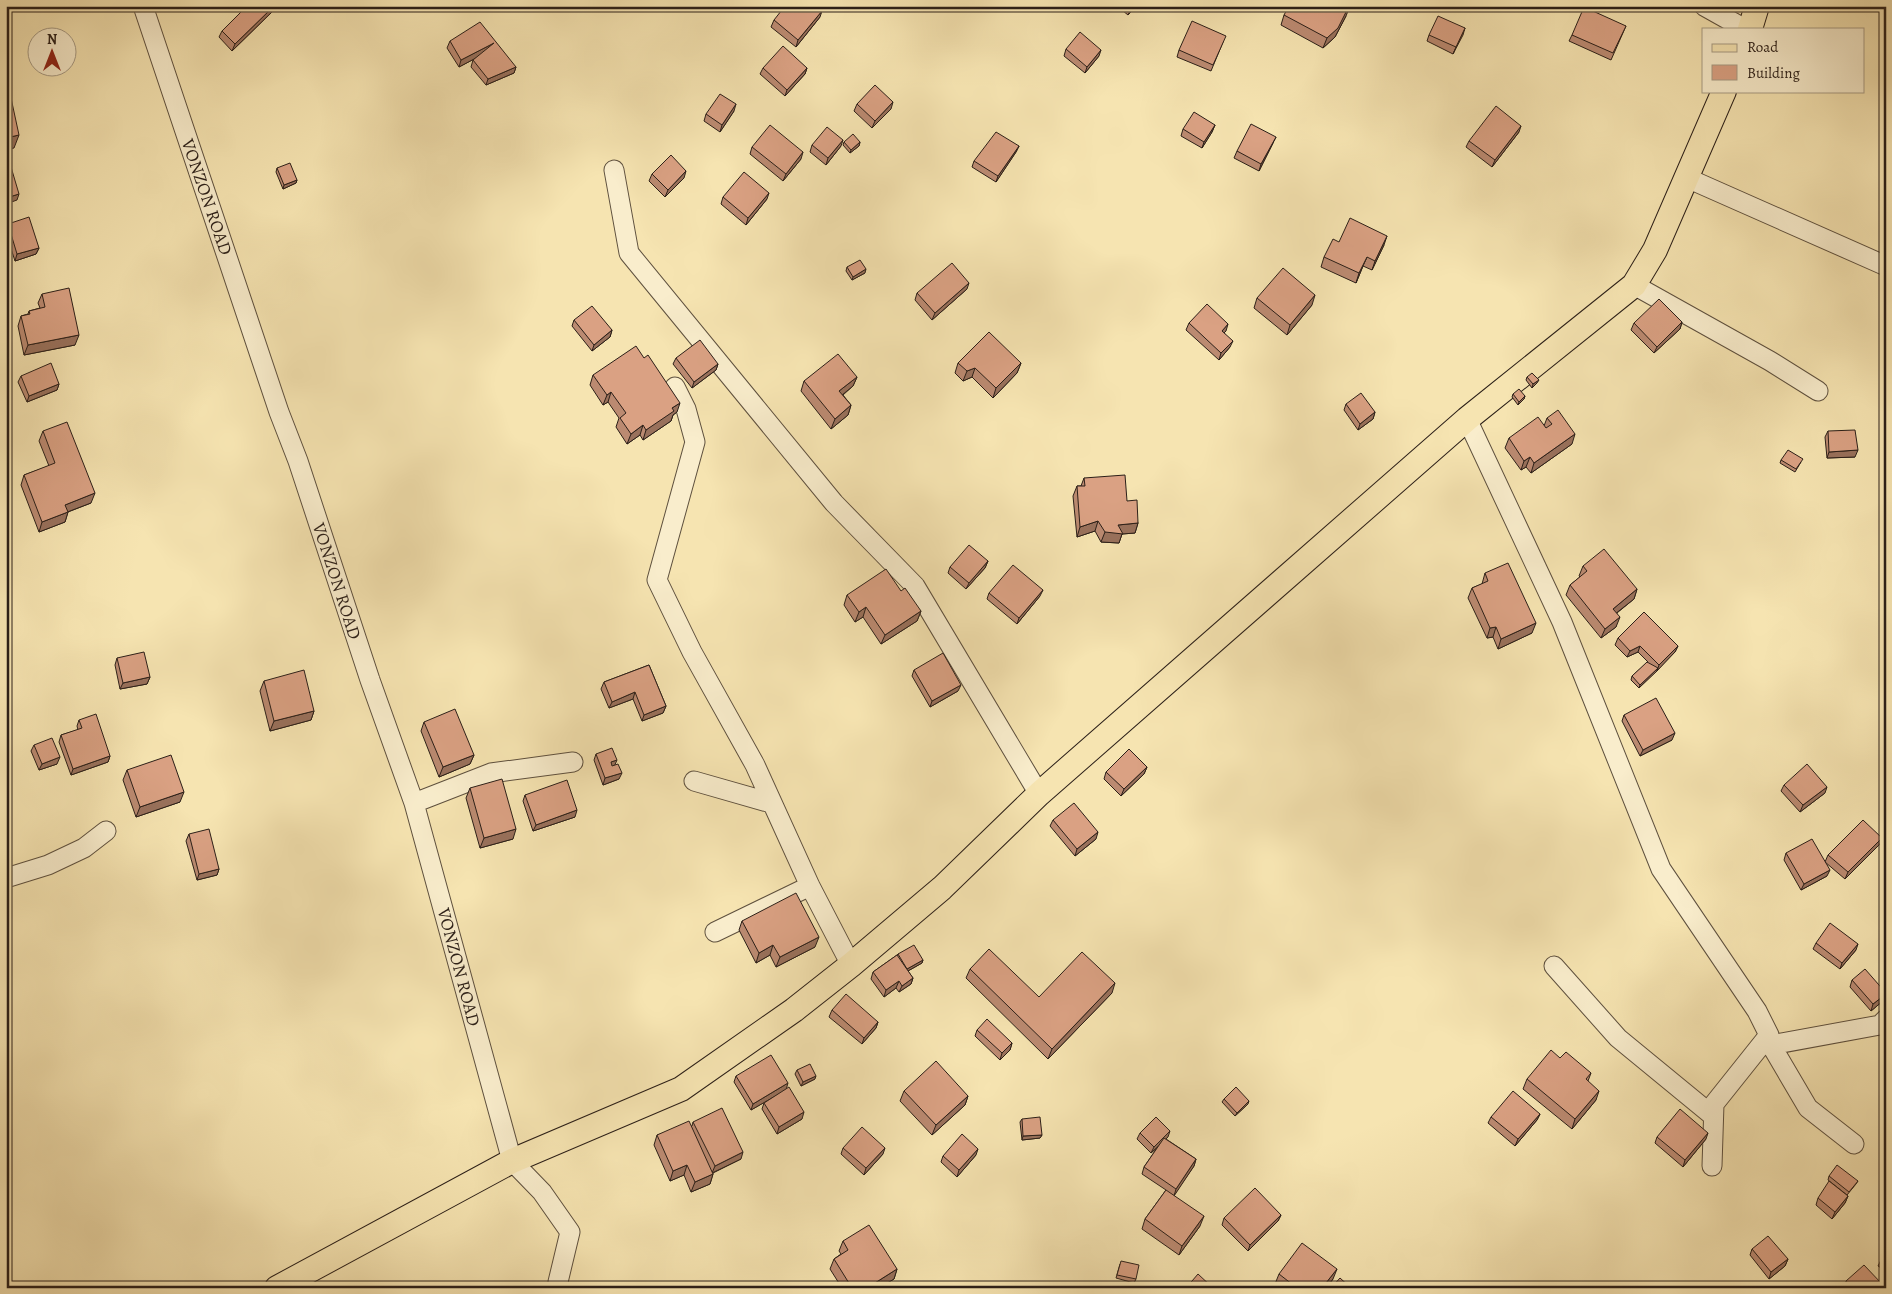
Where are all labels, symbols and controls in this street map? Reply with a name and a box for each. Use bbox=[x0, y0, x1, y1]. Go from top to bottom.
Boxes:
north arrow bbox=[28, 28, 78, 78]
legend bbox=[1702, 28, 1864, 92]
text: N bbox=[47, 30, 57, 49]
text: Road bbox=[1747, 37, 1779, 57]
text: Building bbox=[1747, 63, 1800, 83]
street label: VONZON ROAD bbox=[176, 135, 238, 258]
street label: VONZON ROAD bbox=[307, 519, 367, 642]
street label: VONZON ROAD bbox=[431, 904, 486, 1029]

